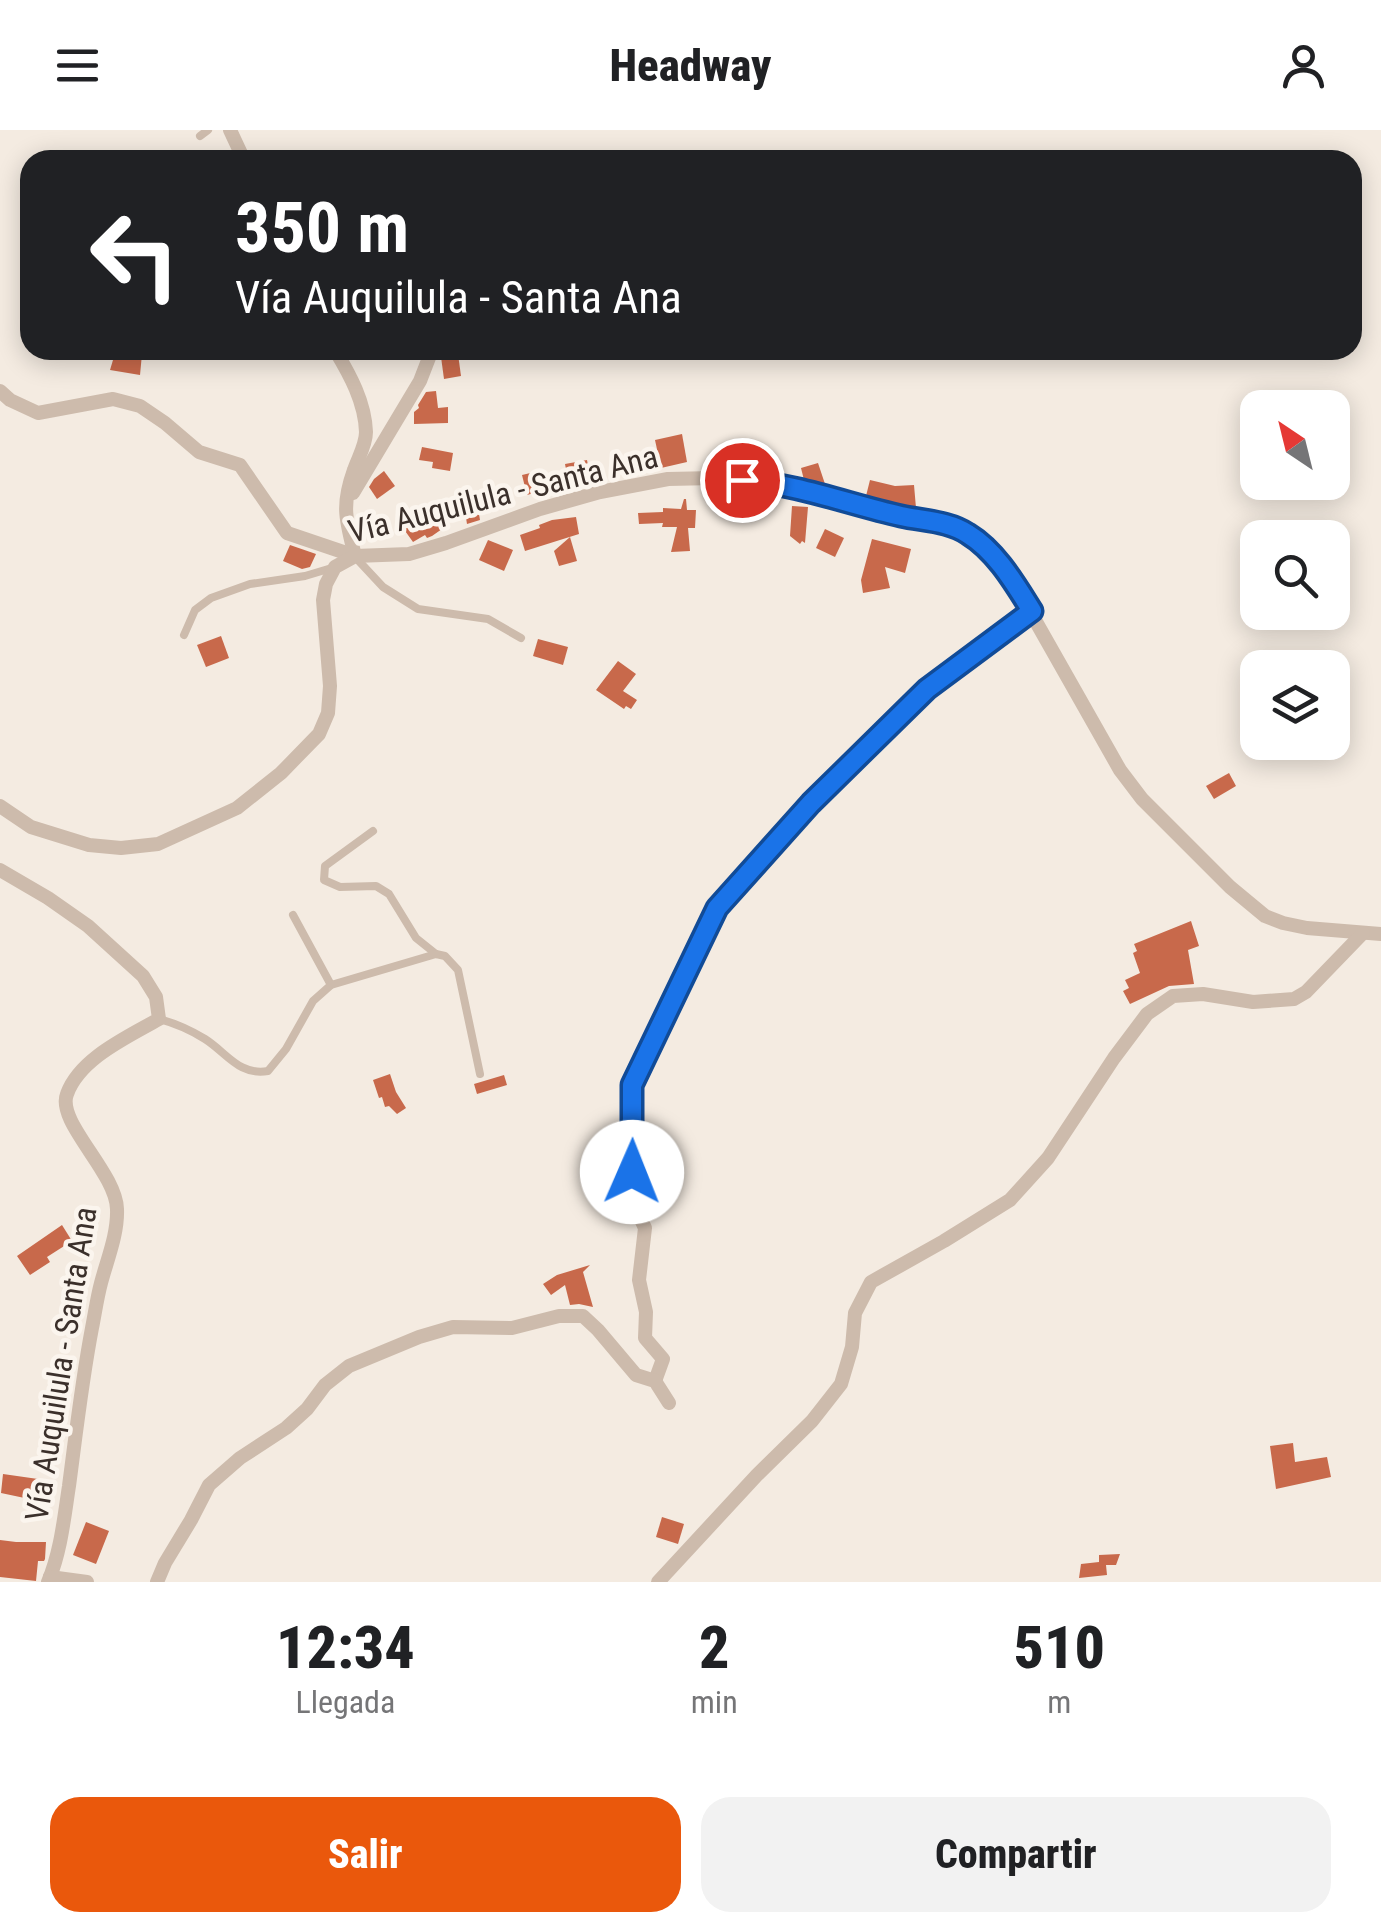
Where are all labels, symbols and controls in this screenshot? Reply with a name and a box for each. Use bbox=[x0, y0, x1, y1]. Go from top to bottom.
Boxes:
icon: menu bbox=[50, 38, 105, 93]
icon: person bbox=[1276, 38, 1331, 93]
text: Headway bbox=[609, 39, 772, 92]
text: 350 m bbox=[235, 187, 409, 269]
icon: left bbox=[70, 190, 200, 320]
text: Vía Auquilula - Santa Ana bbox=[235, 271, 682, 324]
north arrow bbox=[1240, 390, 1350, 500]
map controls bbox=[1240, 390, 1350, 760]
street label: Vía Auquilula - Santa Ana bbox=[344, 437, 662, 551]
pin bbox=[700, 438, 785, 523]
icon: arrive bbox=[715, 453, 770, 508]
button: search bbox=[1240, 520, 1350, 630]
button: layers bbox=[1240, 650, 1350, 760]
position arrow bbox=[580, 1120, 684, 1224]
street label: Vía Auquilula - Santa Ana bbox=[17, 1204, 105, 1524]
text: 12:34 bbox=[276, 1612, 415, 1683]
text: 2 bbox=[699, 1612, 729, 1683]
text: 510 bbox=[1014, 1612, 1105, 1683]
text: Llegada bbox=[295, 1683, 395, 1721]
text: min bbox=[691, 1683, 738, 1721]
text: m bbox=[1047, 1683, 1071, 1721]
button: Salir bbox=[50, 1797, 681, 1912]
button: Compartir bbox=[701, 1797, 1331, 1912]

